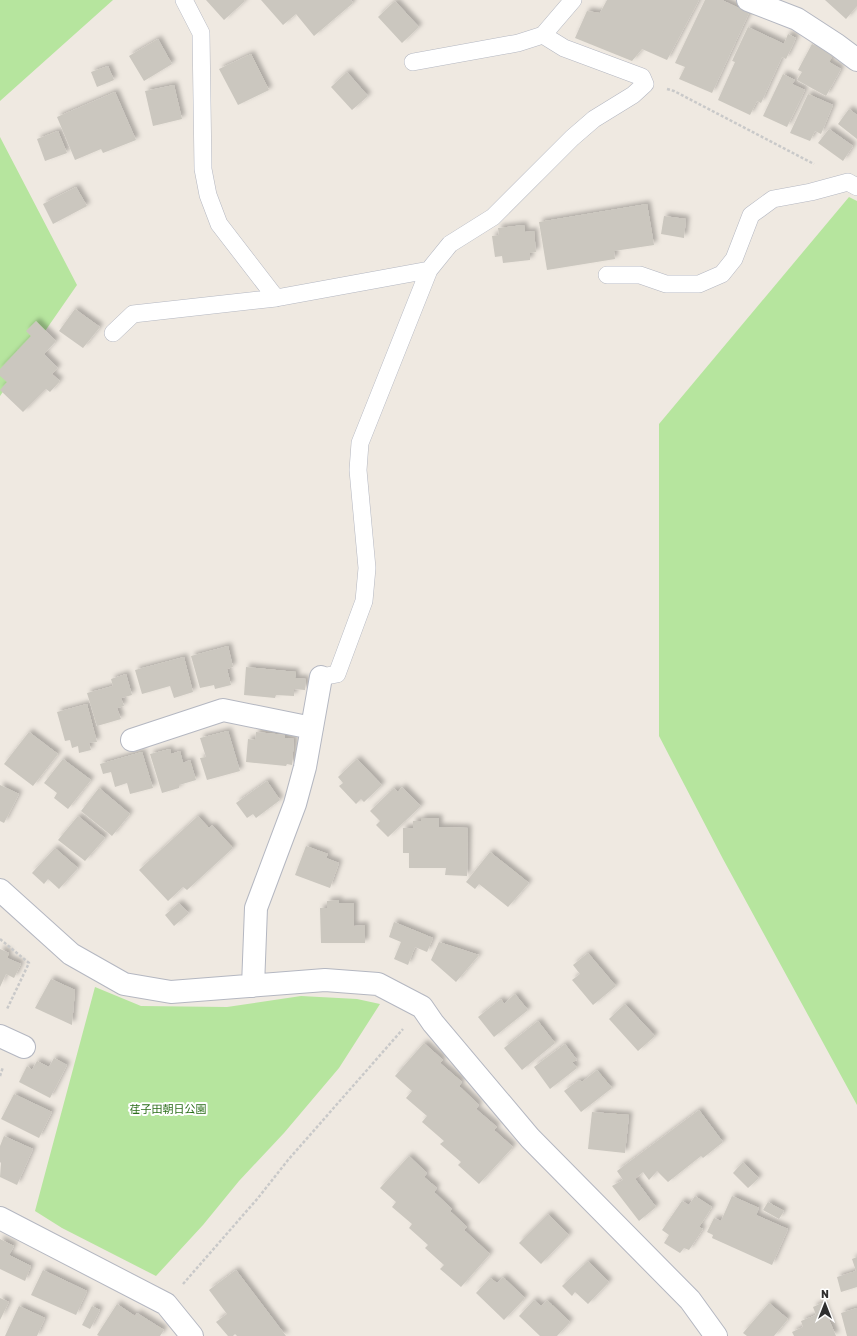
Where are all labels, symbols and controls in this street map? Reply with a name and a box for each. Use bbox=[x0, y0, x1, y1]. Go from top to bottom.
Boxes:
park label: 荏子田朝日公園 bbox=[130, 1103, 207, 1116]
north arrow bbox=[805, 1284, 845, 1324]
text: N bbox=[821, 1288, 829, 1301]

